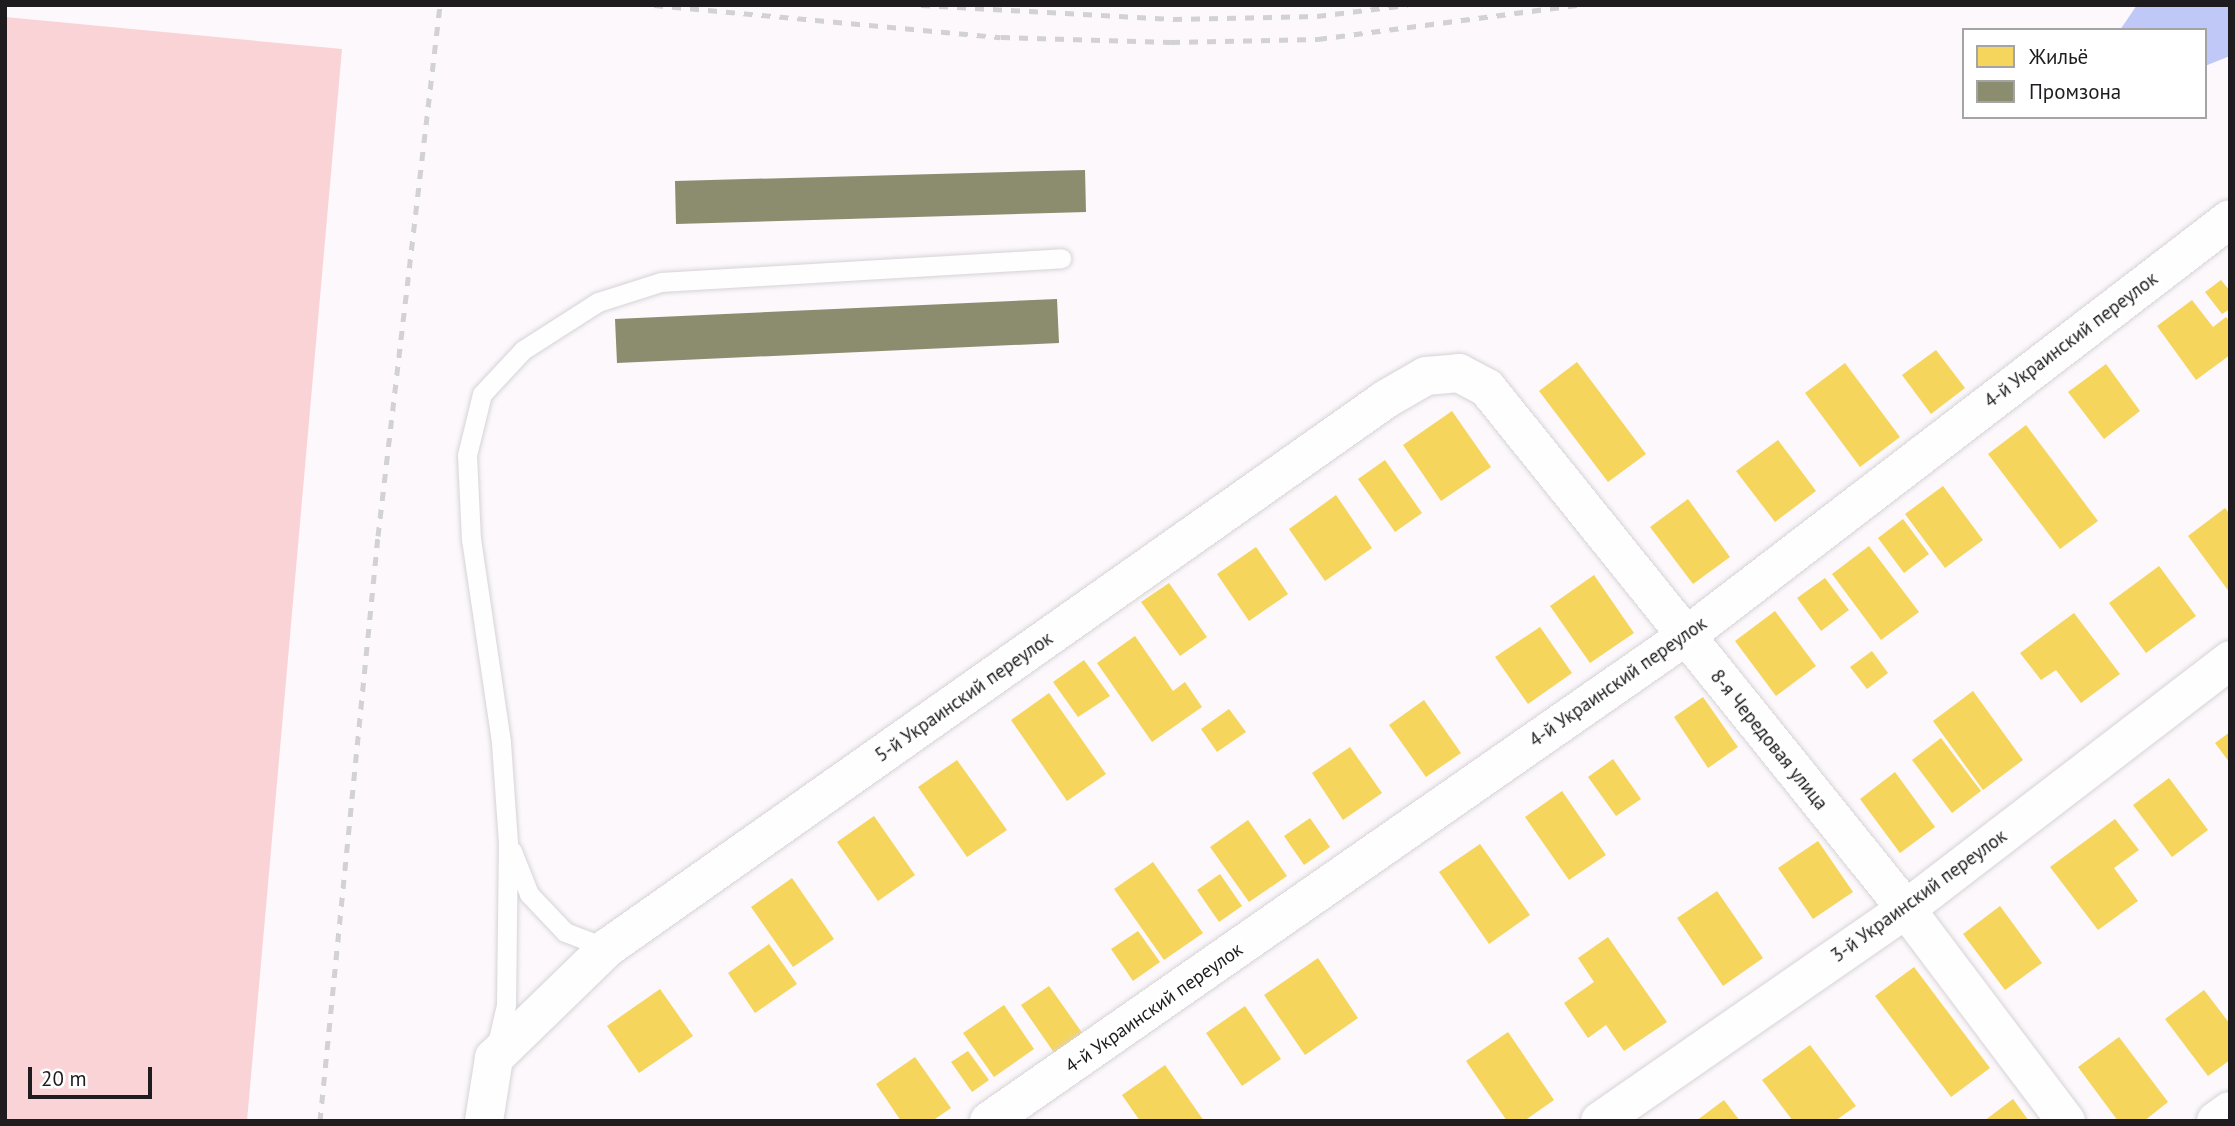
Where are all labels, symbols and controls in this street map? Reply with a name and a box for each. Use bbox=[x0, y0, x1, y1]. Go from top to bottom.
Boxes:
legend bbox=[1962, 28, 2207, 119]
text: Жильё bbox=[2029, 43, 2088, 70]
text: Промзона bbox=[2029, 78, 2121, 105]
street label: 4-й Украинский переулок bbox=[1980, 267, 2162, 413]
street label: 4-й Украинский переулок bbox=[1525, 612, 1711, 752]
street label: 5-й Украинский переулок bbox=[871, 627, 1057, 767]
street label: 8-я Чередовая улица bbox=[1705, 665, 1833, 815]
street label: 3-й Украинский переулок bbox=[1827, 825, 2011, 967]
street label: 4-й Украинский переулок bbox=[1061, 938, 1247, 1078]
scale bar bbox=[32, 1052, 156, 1096]
text: 20 m bbox=[41, 1065, 87, 1092]

